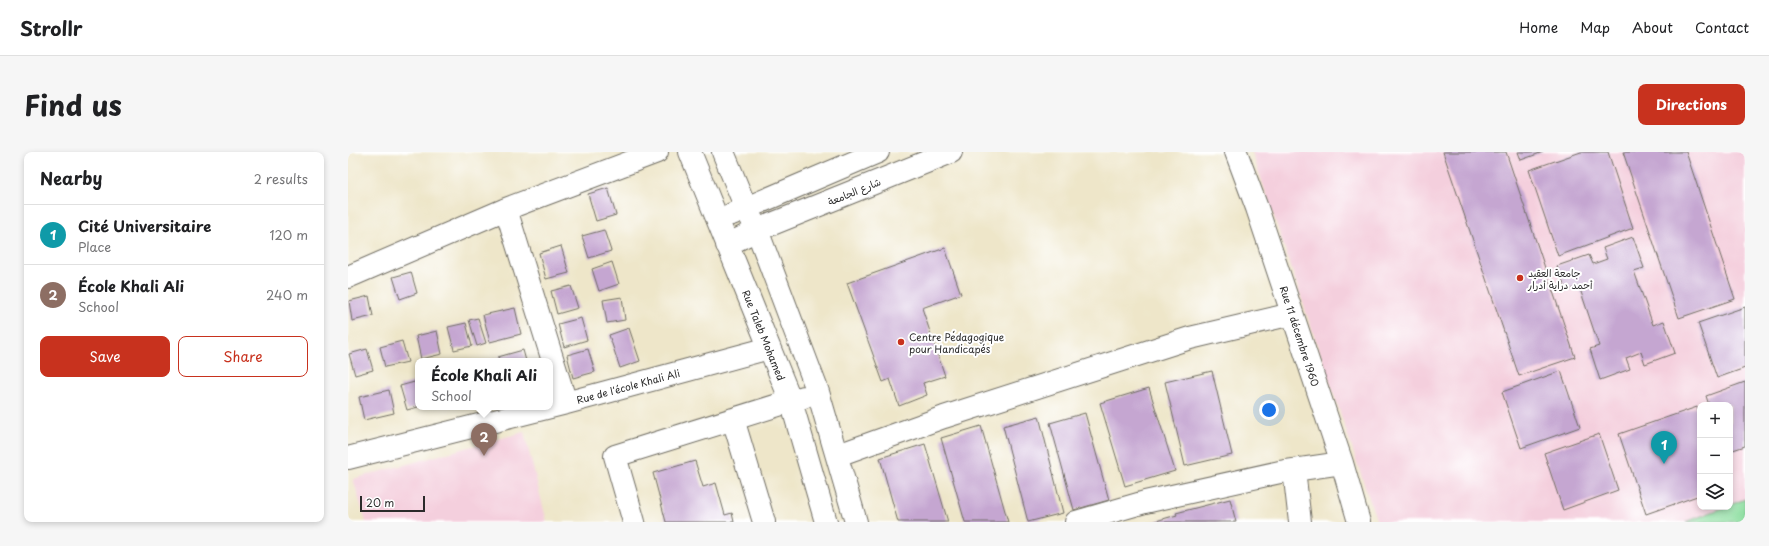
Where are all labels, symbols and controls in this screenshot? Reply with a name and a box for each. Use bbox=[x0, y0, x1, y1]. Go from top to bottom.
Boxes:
text: Strollr bbox=[20, 14, 83, 42]
text: Home bbox=[1519, 17, 1558, 38]
text: Map bbox=[1580, 17, 1610, 38]
text: About bbox=[1632, 17, 1673, 38]
text: Contact bbox=[1695, 17, 1749, 38]
text: Find us bbox=[24, 83, 122, 126]
button: Directions bbox=[1638, 84, 1745, 125]
text: Nearby bbox=[40, 165, 102, 191]
text: 2 results bbox=[254, 169, 308, 188]
street label: شارع الجامعة bbox=[825, 173, 883, 209]
text: Cité Universitaire bbox=[78, 214, 211, 237]
text: 1 bbox=[50, 225, 56, 244]
text: 120 m bbox=[269, 225, 308, 244]
text: Place bbox=[78, 237, 111, 256]
place label: جامعة العقيد أحمد دراية أدرار bbox=[1527, 265, 1593, 292]
marker: جامعة العقيد أحمد دراية أدرار bbox=[1515, 273, 1525, 283]
text: École Khali Ali bbox=[78, 274, 184, 297]
street label: Rue 11 décembre 1960 bbox=[1277, 284, 1323, 388]
text: 2 bbox=[48, 285, 58, 304]
text: 240 m bbox=[266, 285, 308, 304]
street label: Rue Taleb Mohamed bbox=[739, 287, 789, 383]
text: School bbox=[78, 297, 119, 316]
place label: Centre Pédagogique pour Handicapés bbox=[909, 329, 1005, 356]
button: Save bbox=[40, 336, 170, 377]
button: Share bbox=[178, 336, 308, 377]
marker: Centre Pédagogique pour Handicapés bbox=[896, 337, 906, 347]
popup bbox=[415, 358, 553, 410]
text: École Khali Ali bbox=[431, 363, 537, 386]
street label: Rue de l'école Khali Ali bbox=[575, 365, 682, 407]
text: School bbox=[431, 386, 472, 405]
your location bbox=[1259, 400, 1279, 420]
map controls bbox=[1697, 402, 1733, 510]
button: + bbox=[1697, 402, 1733, 438]
pin: 2 bbox=[471, 423, 497, 456]
pin: 1 bbox=[1651, 431, 1677, 464]
button: − bbox=[1697, 438, 1733, 474]
button: layers bbox=[1697, 474, 1733, 510]
scale bar bbox=[360, 494, 425, 513]
text: 20 m bbox=[366, 494, 394, 511]

